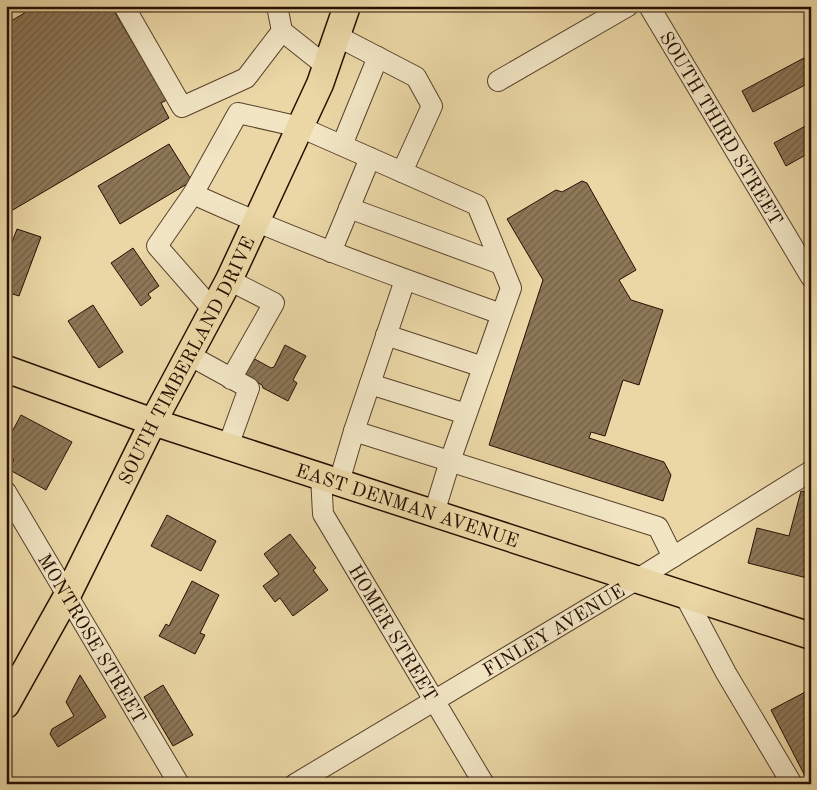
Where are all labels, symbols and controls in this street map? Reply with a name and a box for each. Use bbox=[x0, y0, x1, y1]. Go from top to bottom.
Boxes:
street label: SOUTH THIRD STREET bbox=[655, 29, 785, 229]
street label: SOUTH TIMBERLAND DRIVE bbox=[117, 234, 260, 488]
street label: EAST DENMAN AVENUE bbox=[293, 462, 521, 552]
street label: MONTROSE STREET bbox=[33, 551, 148, 728]
street label: HOMER STREET bbox=[344, 562, 439, 705]
street label: FINLEY AVENUE bbox=[480, 582, 629, 681]

